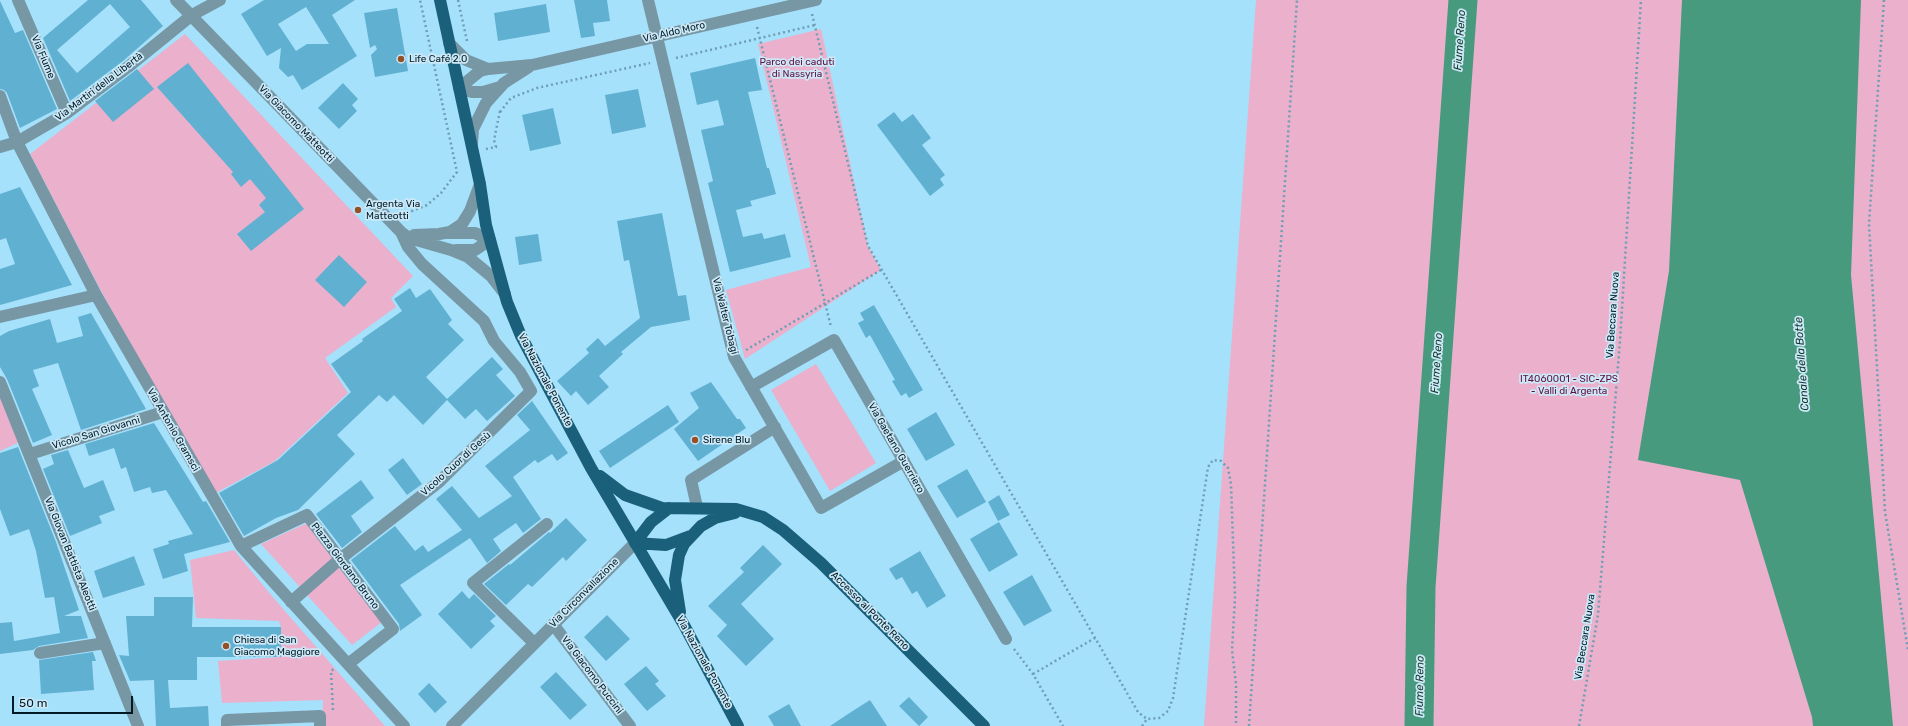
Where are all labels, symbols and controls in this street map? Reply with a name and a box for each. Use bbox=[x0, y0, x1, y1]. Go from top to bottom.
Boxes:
water label: Fiume Reno bbox=[1451, 9, 1469, 71]
street label: Via Aldo Moro bbox=[642, 19, 706, 45]
street label: Via Fiume bbox=[29, 34, 57, 80]
street label: Via Martiri della Libertà bbox=[53, 50, 145, 124]
place label: Life Café 2.0 bbox=[409, 53, 467, 65]
marker: Life Café 2.0 bbox=[396, 54, 406, 64]
park label: Parco dei caduti di Nassyria bbox=[759, 56, 835, 80]
street label: Via Giacomo Matteotti bbox=[256, 83, 336, 165]
place label: Argenta Via Matteotti bbox=[366, 198, 420, 222]
marker: Argenta Via Matteotti bbox=[353, 205, 363, 215]
street label: Via Beccara Nuova bbox=[1604, 271, 1622, 359]
street label: Via Walter Tobagi bbox=[710, 276, 740, 356]
water label: Canale della Botte bbox=[1792, 317, 1812, 411]
street label: Via Nazionale Ponente bbox=[515, 331, 575, 429]
water label: Fiume Reno bbox=[1428, 332, 1446, 394]
park label: IT4060001 - SIC-ZPS - Valli di Argenta bbox=[1520, 373, 1618, 396]
street label: Via Antonio Gramsci bbox=[144, 386, 202, 474]
street label: Via Gaetano Guerriero bbox=[865, 401, 927, 495]
street label: Vicolo San Giovanni bbox=[51, 414, 141, 452]
street label: Vicolo Cuor di Gesù bbox=[419, 429, 493, 499]
place label: Sirene Blu bbox=[703, 434, 750, 446]
marker: Sirene Blu bbox=[690, 435, 700, 445]
street label: Via Giovan Battista Aleotti bbox=[42, 496, 98, 612]
street label: Piazza Giordano Bruno bbox=[309, 520, 381, 612]
street label: Via Circonvallazione bbox=[547, 556, 621, 630]
street label: Accesso al Ponte Reno bbox=[828, 569, 912, 653]
street label: Via Beccara Nuova bbox=[1572, 593, 1598, 681]
street label: Via Nazionale Ponente bbox=[674, 614, 734, 710]
place label: Chiesa di San Giacomo Maggiore bbox=[234, 634, 320, 658]
street label: Via Giacomo Puccini bbox=[559, 634, 625, 716]
marker: Chiesa di San Giacomo Maggiore bbox=[221, 641, 231, 651]
water label: Fiume Reno bbox=[1413, 656, 1427, 716]
scale bar bbox=[14, 688, 135, 714]
text: 50 m bbox=[19, 696, 47, 710]

